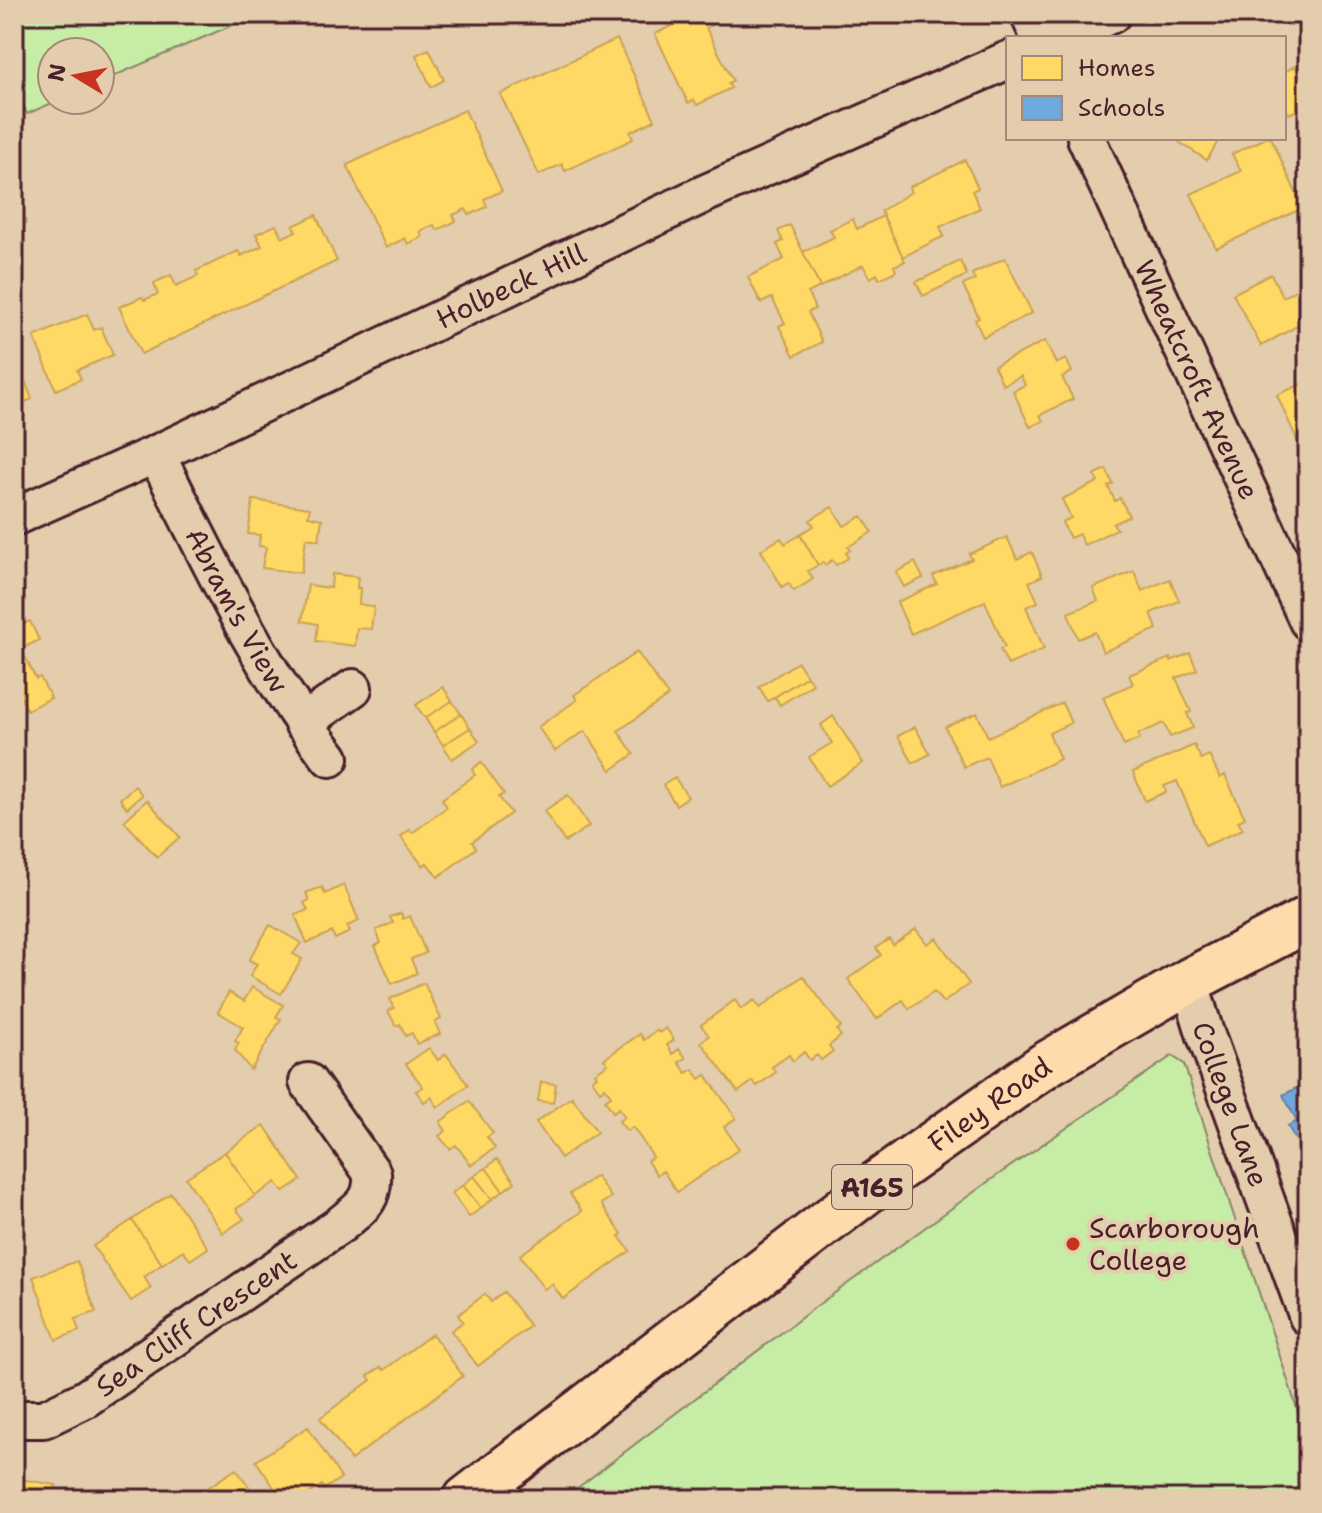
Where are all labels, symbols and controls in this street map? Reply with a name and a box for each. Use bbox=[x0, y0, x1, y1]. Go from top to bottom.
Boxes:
north arrow bbox=[36, 36, 116, 116]
legend bbox=[1006, 36, 1286, 140]
text: Homes bbox=[1078, 52, 1156, 84]
text: N bbox=[41, 62, 73, 84]
text: Schools bbox=[1078, 92, 1165, 124]
street label: Holbeck Hill bbox=[430, 234, 592, 338]
street label: Wheatcroft Avenue bbox=[1126, 254, 1269, 506]
street label: Abram's View bbox=[177, 521, 298, 700]
street label: College Lane bbox=[1184, 1017, 1278, 1192]
street label: Filey Road bbox=[920, 1047, 1059, 1161]
road number: A165 bbox=[832, 1165, 912, 1209]
place label: Scarborough College bbox=[1089, 1209, 1260, 1279]
marker: Scarborough College bbox=[1064, 1235, 1082, 1253]
street label: Sea Cliff Crescent bbox=[88, 1241, 304, 1406]

